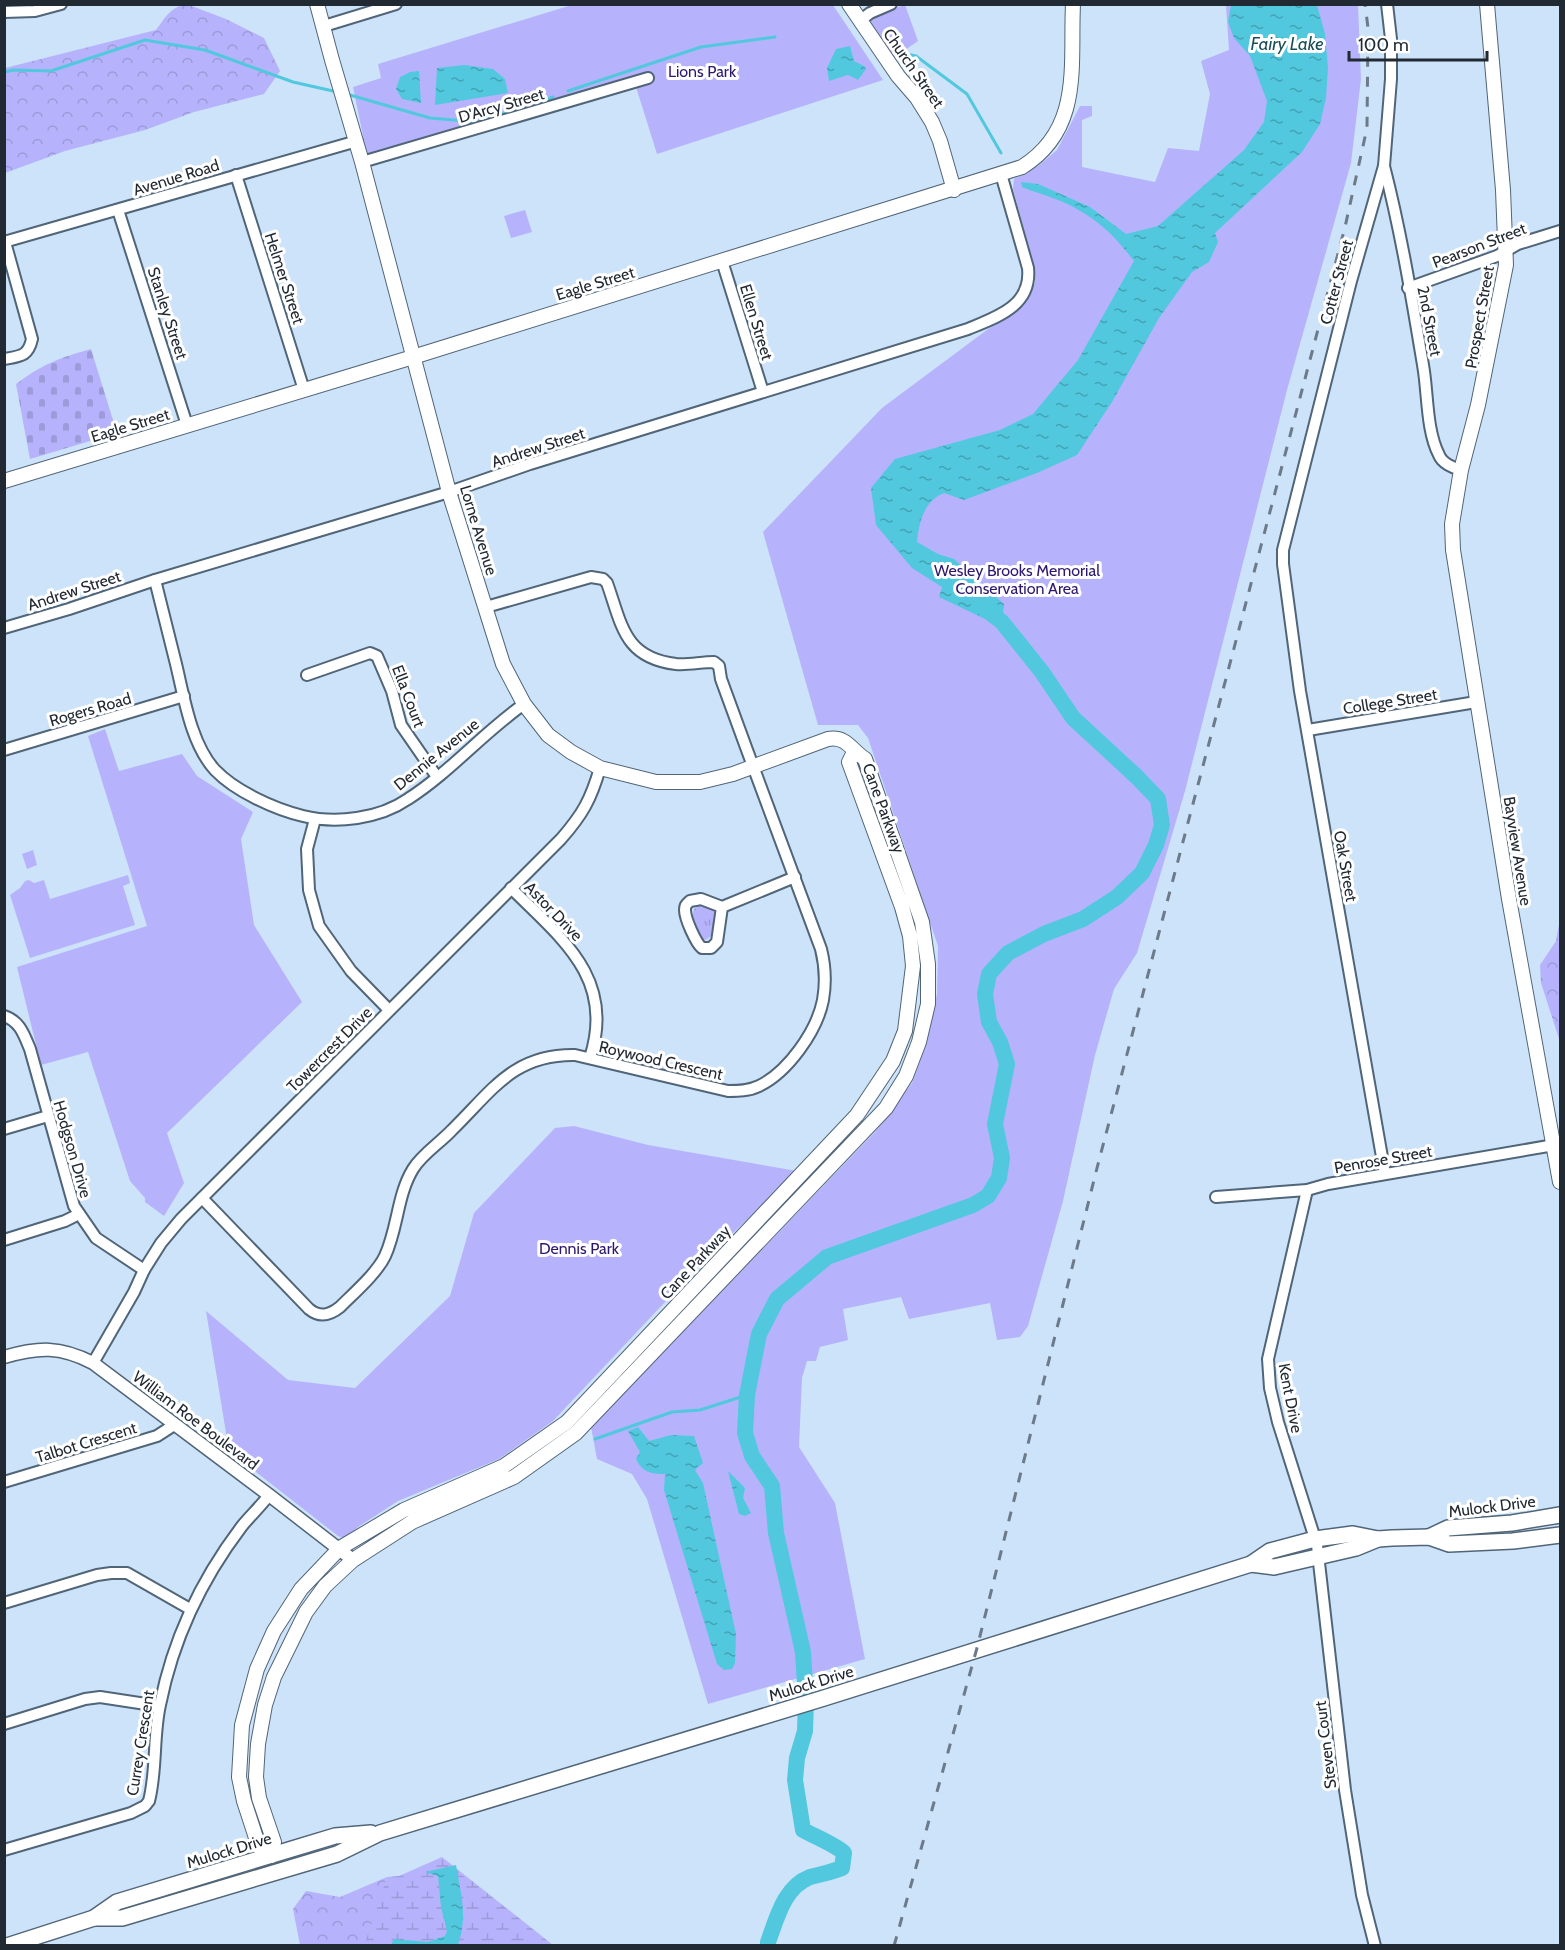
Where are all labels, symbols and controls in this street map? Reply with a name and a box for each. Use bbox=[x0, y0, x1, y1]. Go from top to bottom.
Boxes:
scale bar bbox=[1349, 24, 1487, 62]
street label: Church Street bbox=[879, 25, 948, 112]
water label: Fairy Lake bbox=[1251, 33, 1323, 55]
text: 100 m bbox=[1358, 34, 1409, 56]
park label: Lions Park bbox=[668, 62, 737, 81]
street label: D'Arcy Street bbox=[456, 84, 547, 127]
street label: Avenue Road bbox=[131, 155, 222, 200]
street label: Pearson Street bbox=[1430, 219, 1529, 272]
street label: Helmer Street bbox=[261, 230, 308, 327]
street label: Cotter Street bbox=[1316, 237, 1357, 327]
street label: Eagle Street bbox=[554, 262, 637, 304]
street label: Prospect Street bbox=[1461, 264, 1498, 370]
street label: Stanley Street bbox=[144, 265, 192, 362]
street label: Ellen Street bbox=[736, 282, 777, 363]
street label: 2nd Street bbox=[1413, 284, 1446, 358]
street label: Eagle Street bbox=[89, 404, 172, 446]
street label: Andrew Street bbox=[489, 423, 588, 472]
street label: Lorne Avenue bbox=[456, 483, 501, 577]
park label: Wesley Brooks Memorial Conservation Area bbox=[934, 561, 1100, 598]
street label: Andrew Street bbox=[25, 566, 124, 615]
street label: Ella Court bbox=[388, 662, 429, 730]
street label: College Street bbox=[1342, 685, 1439, 718]
street label: Rogers Road bbox=[47, 689, 133, 730]
street label: Dennie Avenue bbox=[390, 714, 483, 794]
street label: Cane Parkway bbox=[859, 761, 909, 856]
street label: Bayview Avenue bbox=[1499, 795, 1536, 907]
street label: Oak Street bbox=[1330, 829, 1361, 904]
street label: Astor Drive bbox=[521, 878, 587, 945]
street label: Towercrest Drive bbox=[283, 1003, 376, 1096]
street label: Roywood Crescent bbox=[597, 1037, 725, 1084]
street label: Hodgson Drive bbox=[50, 1098, 96, 1200]
street label: Penrose Street bbox=[1333, 1141, 1434, 1177]
street label: Cane Parkway bbox=[656, 1221, 734, 1303]
park label: Dennis Park bbox=[539, 1239, 620, 1258]
street label: Kent Drive bbox=[1274, 1362, 1307, 1434]
street label: William Roe Boulevard bbox=[129, 1367, 262, 1474]
street label: Talbot Crescent bbox=[33, 1418, 139, 1467]
street label: Mulock Drive bbox=[1447, 1492, 1537, 1521]
street label: Mulock Drive bbox=[766, 1662, 856, 1705]
street label: Currey Crescent bbox=[123, 1688, 158, 1797]
street label: Steven Court bbox=[1311, 1699, 1340, 1790]
street label: Mulock Drive bbox=[184, 1829, 274, 1872]

